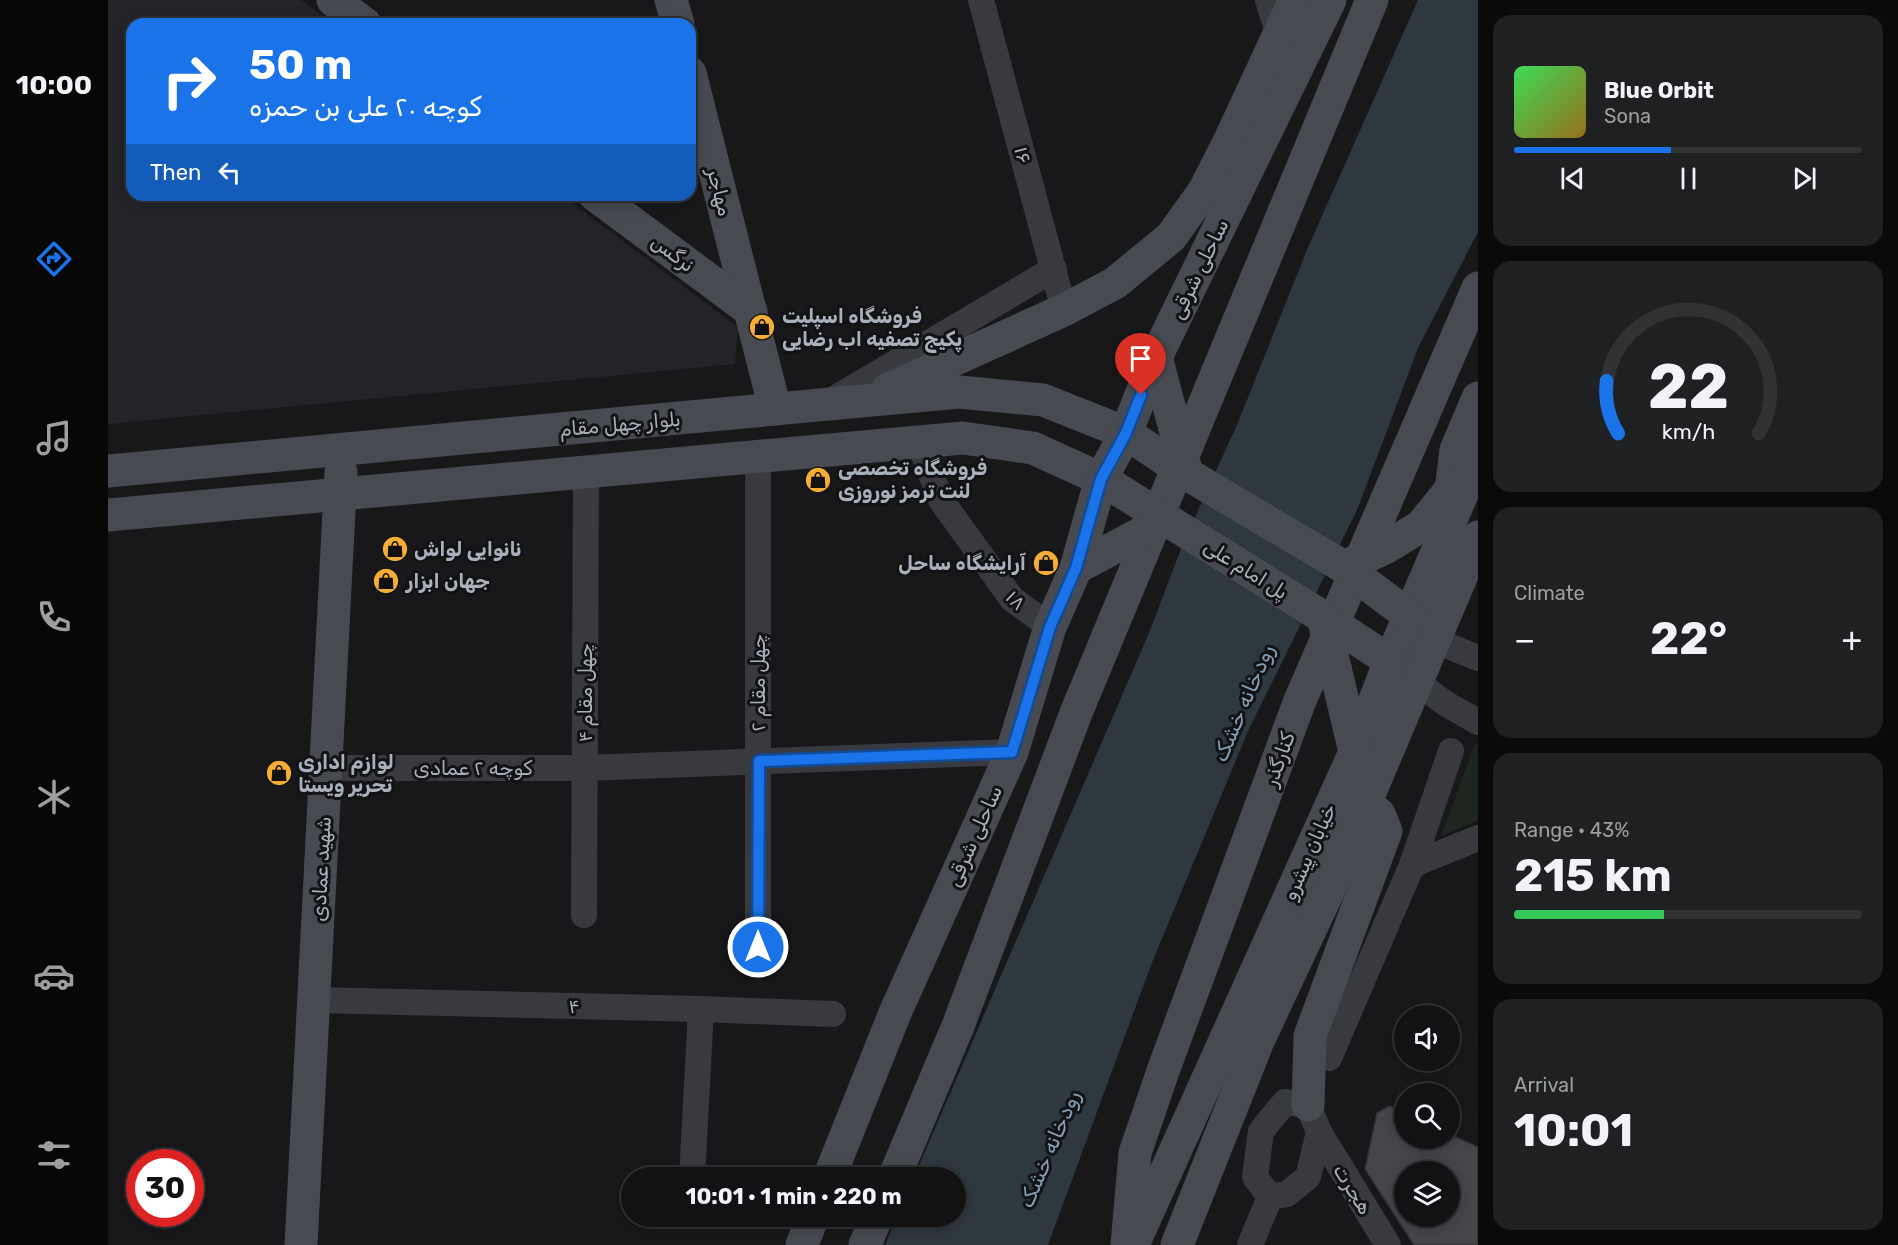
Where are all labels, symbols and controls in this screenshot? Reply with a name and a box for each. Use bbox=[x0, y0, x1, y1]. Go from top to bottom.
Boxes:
text: 50 m bbox=[249, 40, 352, 90]
icon: right bbox=[150, 42, 228, 120]
text: 10:00 bbox=[16, 69, 92, 101]
text: Blue Orbit bbox=[1604, 77, 1714, 104]
text: کوچه ۲۰ علی بن حمزه bbox=[249, 91, 482, 123]
text: Sona bbox=[1604, 104, 1651, 128]
street label: ۱۶ bbox=[1009, 144, 1037, 166]
icon: left bbox=[213, 156, 246, 189]
text: Then bbox=[150, 159, 201, 186]
icon: previous bbox=[1556, 162, 1589, 195]
icon: pause bbox=[1672, 162, 1705, 195]
icon: next bbox=[1788, 162, 1821, 195]
street label: مهاجر bbox=[702, 165, 738, 219]
street label: ساحلی شرقی bbox=[1164, 215, 1234, 323]
street label: نرگس bbox=[647, 229, 699, 277]
icon: directions bbox=[33, 238, 75, 280]
place label: فروشگاه اسپلیت پکیج تصفیه اب رضایی bbox=[782, 304, 962, 353]
shop icon: فروشگاه اسپلیت پکیج تصفیه اب رضایی bbox=[747, 312, 777, 342]
pin bbox=[1115, 333, 1166, 395]
icon: arrive bbox=[1124, 342, 1157, 375]
text: 22 bbox=[1647, 350, 1729, 424]
street label: بلوار چهل مقام bbox=[559, 407, 682, 443]
icon: music bbox=[33, 417, 75, 459]
text: km/h bbox=[1661, 419, 1715, 444]
place label: فروشگاه تخصصی لنت ترمز نوروزی bbox=[838, 456, 987, 503]
shop icon: فروشگاه تخصصی لنت ترمز نوروزی bbox=[803, 465, 833, 495]
shop icon: نانوایی لواش bbox=[380, 534, 410, 564]
street label: پل امام علی bbox=[1198, 534, 1292, 606]
place label: نانوایی لواش bbox=[414, 537, 521, 561]
shop icon: آرایشگاه ساحل bbox=[1031, 548, 1061, 578]
place label: آرایشگاه ساحل bbox=[898, 551, 1026, 575]
shop icon: جهان ابزار bbox=[371, 566, 401, 596]
place label: جهان ابزار bbox=[405, 569, 490, 593]
text: Climate bbox=[1514, 581, 1585, 605]
street label: ۱۸ bbox=[1001, 585, 1031, 615]
icon: phone bbox=[33, 596, 75, 638]
text: 22° bbox=[1650, 612, 1727, 665]
text: − bbox=[1514, 620, 1535, 659]
text: + bbox=[1841, 620, 1862, 659]
street label: چهل مقام ۲ bbox=[746, 634, 772, 732]
water label: رودخانه خشک bbox=[1207, 641, 1280, 766]
street label: چهل مقام ۴ bbox=[573, 644, 599, 742]
street label: کنارگذر bbox=[1258, 729, 1300, 790]
place label: لوازم اداری تحریر ویستا bbox=[298, 750, 394, 797]
street label: کوچه ۲ عمادی bbox=[414, 756, 532, 780]
shop icon: لوازم اداری تحریر ویستا bbox=[264, 758, 294, 788]
icon: climate bbox=[33, 776, 75, 818]
street label: ساحلی شرقی bbox=[941, 782, 1007, 890]
street label: خیابان پیشرو bbox=[1277, 800, 1343, 905]
street label: شهید عمادی bbox=[306, 816, 336, 922]
text: Range · 43% bbox=[1514, 818, 1629, 842]
text: 215 km bbox=[1514, 849, 1672, 902]
position arrow bbox=[726, 915, 790, 979]
icon: car bbox=[33, 955, 75, 997]
street label: ۴ bbox=[568, 994, 580, 1018]
map controls bbox=[1394, 1005, 1460, 1227]
button: sound bbox=[1394, 1005, 1460, 1071]
text: Arrival bbox=[1514, 1073, 1574, 1097]
button: search bbox=[1394, 1083, 1460, 1149]
water label: رودخانه خشک bbox=[1013, 1087, 1086, 1212]
text: 10:01 bbox=[1514, 1104, 1633, 1157]
icon: filters bbox=[33, 1134, 75, 1176]
speed limit sign: 30 bbox=[126, 1149, 204, 1227]
street label: هجرت bbox=[1328, 1159, 1378, 1219]
button: layers bbox=[1394, 1161, 1460, 1227]
text: 10:01 · 1 min · 220 m bbox=[685, 1183, 902, 1210]

